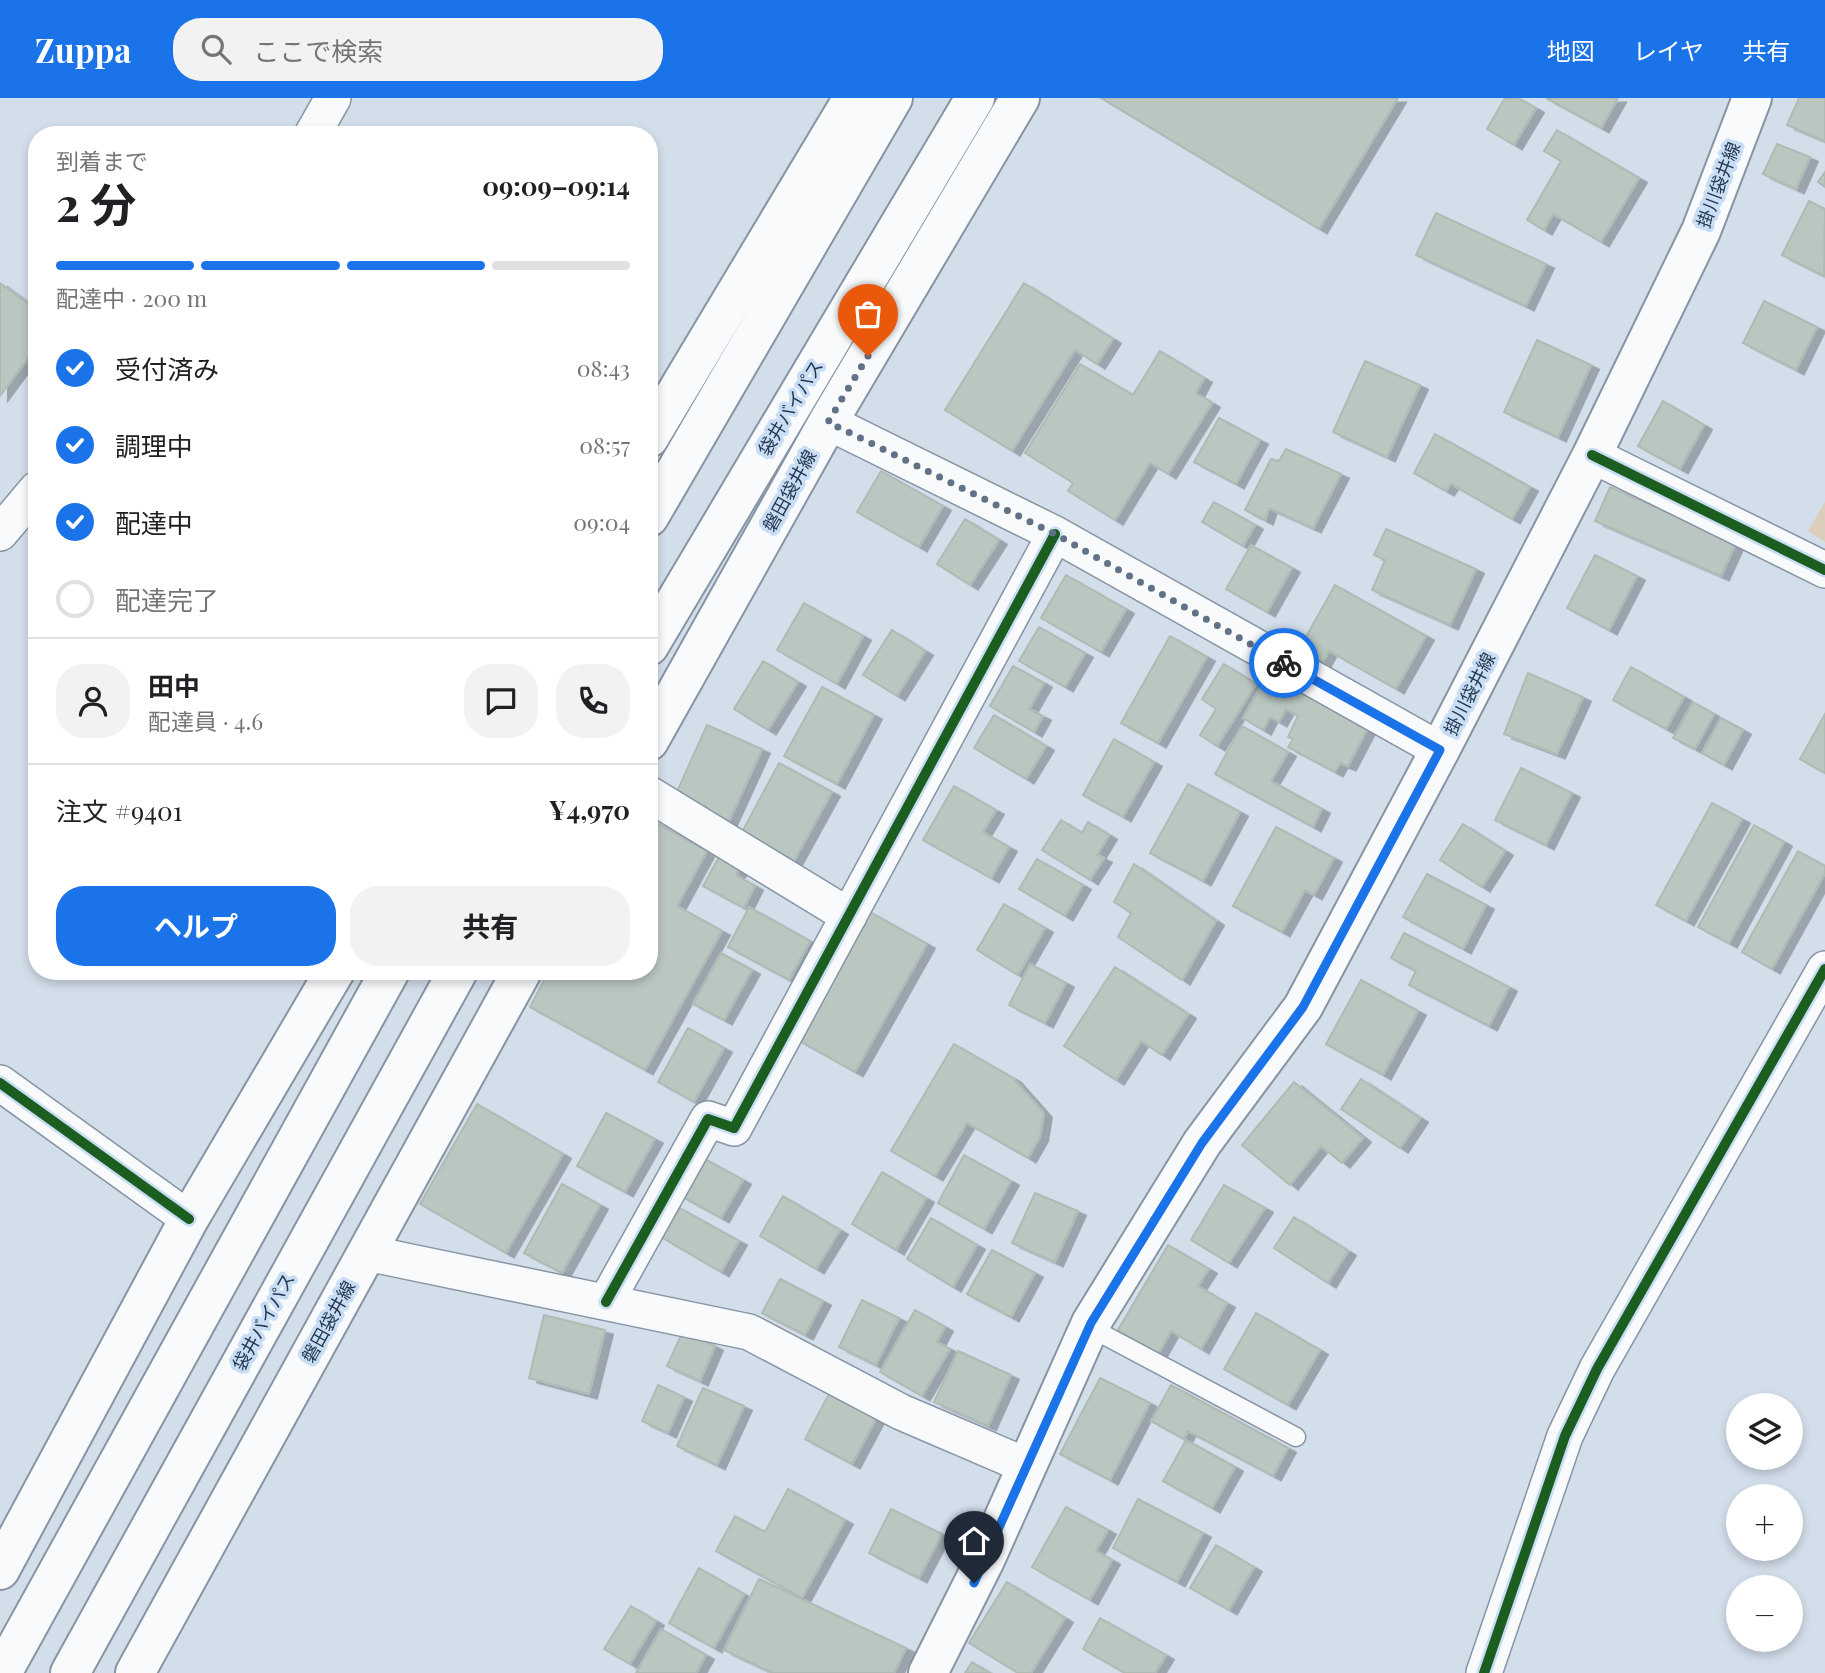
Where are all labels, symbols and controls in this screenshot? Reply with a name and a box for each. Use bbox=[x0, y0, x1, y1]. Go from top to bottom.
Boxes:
search box bbox=[173, 18, 663, 81]
text: Zuppa bbox=[35, 27, 131, 71]
icon: search bbox=[197, 30, 235, 68]
text: ここで検索 bbox=[253, 33, 383, 68]
text: 地図 bbox=[1547, 34, 1595, 66]
text: レイヤ bbox=[1633, 34, 1704, 66]
text: 共有 bbox=[1742, 34, 1790, 66]
street label: 掛川袋井線 bbox=[1691, 138, 1745, 231]
text: 到着まで bbox=[56, 145, 148, 176]
text: 09:09–09:14 bbox=[482, 168, 630, 203]
text: 2 分 bbox=[56, 172, 136, 234]
text: 配達中 · 200 m bbox=[56, 282, 207, 313]
pin bbox=[838, 284, 898, 356]
icon: bag bbox=[849, 295, 887, 333]
icon: check bbox=[56, 349, 94, 387]
text: 受付済み bbox=[115, 351, 219, 386]
text: 08:43 bbox=[577, 352, 630, 383]
street label: 袋井バイパス bbox=[752, 355, 828, 460]
icon: check bbox=[56, 426, 94, 464]
text: 調理中 bbox=[115, 428, 193, 463]
text: 08:57 bbox=[579, 429, 630, 460]
street label: 磐田袋井線 bbox=[757, 445, 821, 536]
icon: check bbox=[56, 503, 94, 541]
text: 配達中 bbox=[115, 505, 193, 540]
text: 09:04 bbox=[573, 506, 630, 537]
text: 配達完了 bbox=[115, 582, 219, 617]
courier bbox=[1249, 628, 1319, 698]
icon: bike bbox=[1265, 644, 1303, 682]
street label: 掛川袋井線 bbox=[1438, 648, 1500, 739]
button: person bbox=[56, 664, 130, 738]
button: chat bbox=[464, 664, 538, 738]
button: phone bbox=[556, 664, 630, 738]
text: 田中 bbox=[148, 668, 200, 703]
text: 配達員 · 4.6 bbox=[148, 705, 263, 736]
text: ¥4,970 bbox=[549, 792, 630, 827]
text: 注文 #9401 bbox=[56, 793, 182, 828]
button: ヘルプ bbox=[56, 886, 336, 966]
button: 共有 bbox=[350, 886, 630, 966]
street label: 袋井バイパス bbox=[227, 1269, 300, 1374]
street label: 磐田袋井線 bbox=[296, 1276, 360, 1367]
map controls bbox=[1726, 1393, 1803, 1652]
button: layers bbox=[1726, 1393, 1803, 1470]
button: + bbox=[1726, 1484, 1803, 1561]
pin bbox=[944, 1511, 1004, 1583]
icon: home bbox=[955, 1522, 993, 1560]
button: − bbox=[1726, 1575, 1803, 1652]

